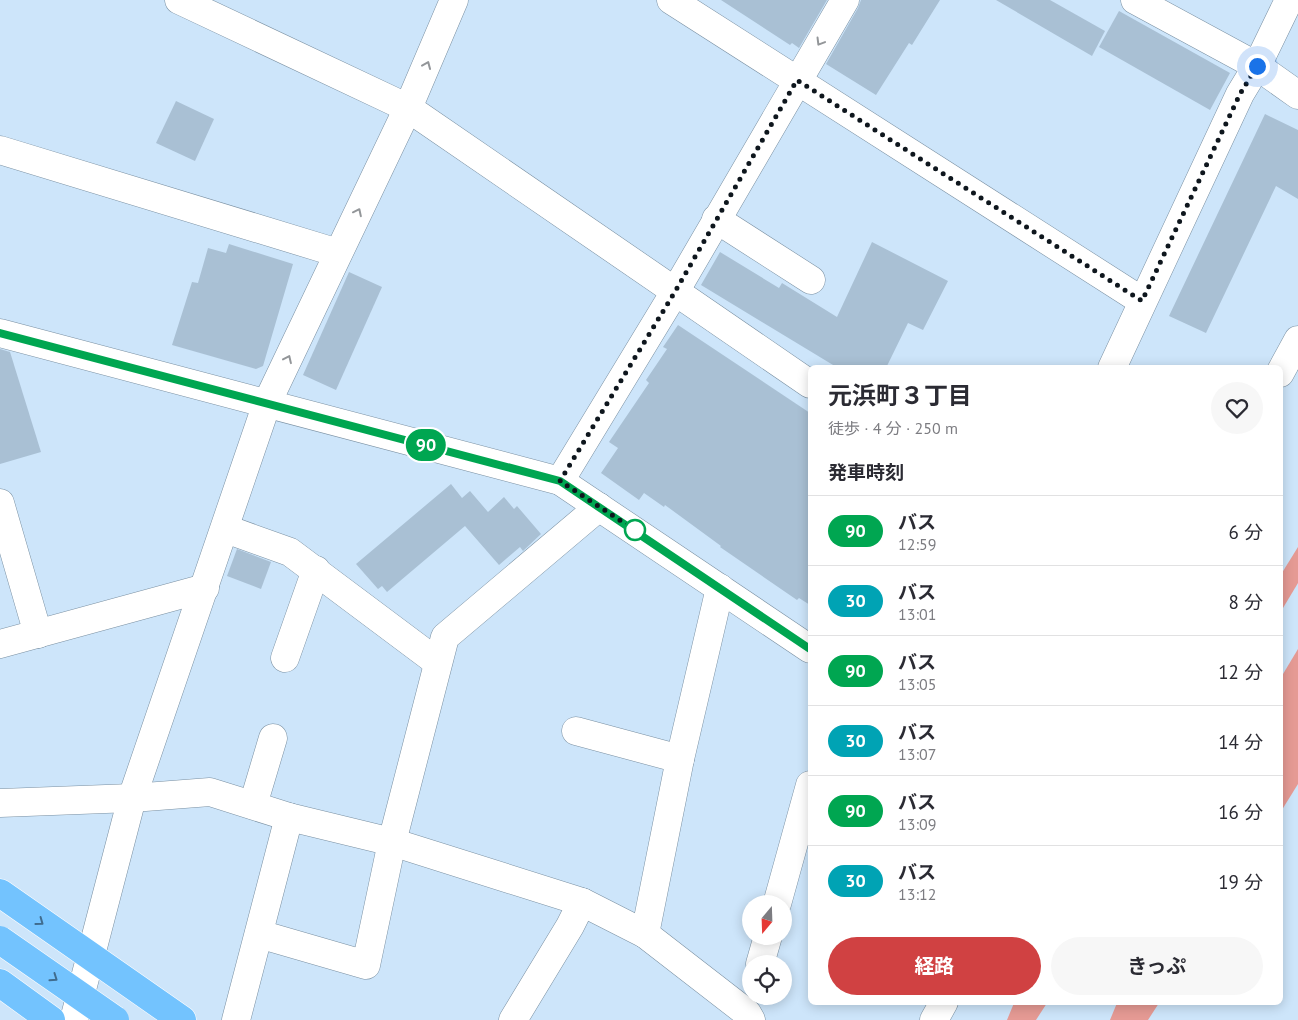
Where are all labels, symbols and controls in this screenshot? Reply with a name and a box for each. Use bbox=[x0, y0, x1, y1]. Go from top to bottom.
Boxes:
one-way arrow bbox=[817, 36, 827, 45]
your location bbox=[1245, 54, 1270, 79]
one-way arrow bbox=[420, 61, 431, 70]
one-way arrow bbox=[351, 208, 362, 217]
one-way arrow bbox=[282, 355, 292, 364]
text: 元浜町３丁目 bbox=[828, 380, 972, 411]
button: heart bbox=[1211, 382, 1263, 434]
text: 徒歩 · 4 分 · 250 m bbox=[828, 418, 958, 438]
line badge: 90 bbox=[404, 429, 448, 461]
text: 90 bbox=[416, 433, 436, 456]
text: 発車時刻 bbox=[828, 460, 904, 484]
text: バス bbox=[898, 510, 936, 534]
unlabelled marker bbox=[624, 519, 646, 541]
text: 90 bbox=[845, 519, 866, 542]
text: 6 分 bbox=[1229, 520, 1263, 544]
text: 12:59 bbox=[898, 534, 936, 554]
text: バス bbox=[898, 580, 936, 604]
text: 30 bbox=[845, 589, 866, 612]
text: 8 分 bbox=[1229, 590, 1263, 614]
text: 13:01 bbox=[898, 604, 936, 624]
text: バス bbox=[898, 650, 936, 674]
text: 90 bbox=[845, 659, 866, 682]
text: 12 分 bbox=[1218, 660, 1263, 684]
text: 13:05 bbox=[898, 674, 936, 694]
text: バス bbox=[898, 720, 936, 744]
text: 30 bbox=[845, 729, 866, 752]
text: 14 分 bbox=[1218, 730, 1263, 754]
text: 13:07 bbox=[898, 744, 936, 764]
text: バス bbox=[898, 790, 936, 814]
text: 90 bbox=[845, 799, 866, 822]
text: 16 分 bbox=[1218, 800, 1263, 824]
text: 13:09 bbox=[898, 814, 936, 834]
text: バス bbox=[898, 860, 936, 884]
text: 30 bbox=[845, 869, 866, 892]
text: 19 分 bbox=[1218, 870, 1263, 894]
text: 13:12 bbox=[898, 884, 936, 904]
north arrow bbox=[742, 895, 792, 945]
map controls bbox=[742, 895, 792, 1005]
one-way arrow bbox=[34, 916, 43, 925]
button: 経路 bbox=[828, 937, 1041, 995]
button: きっぷ bbox=[1051, 937, 1263, 995]
button: locate bbox=[742, 955, 792, 1005]
one-way arrow bbox=[49, 972, 58, 981]

